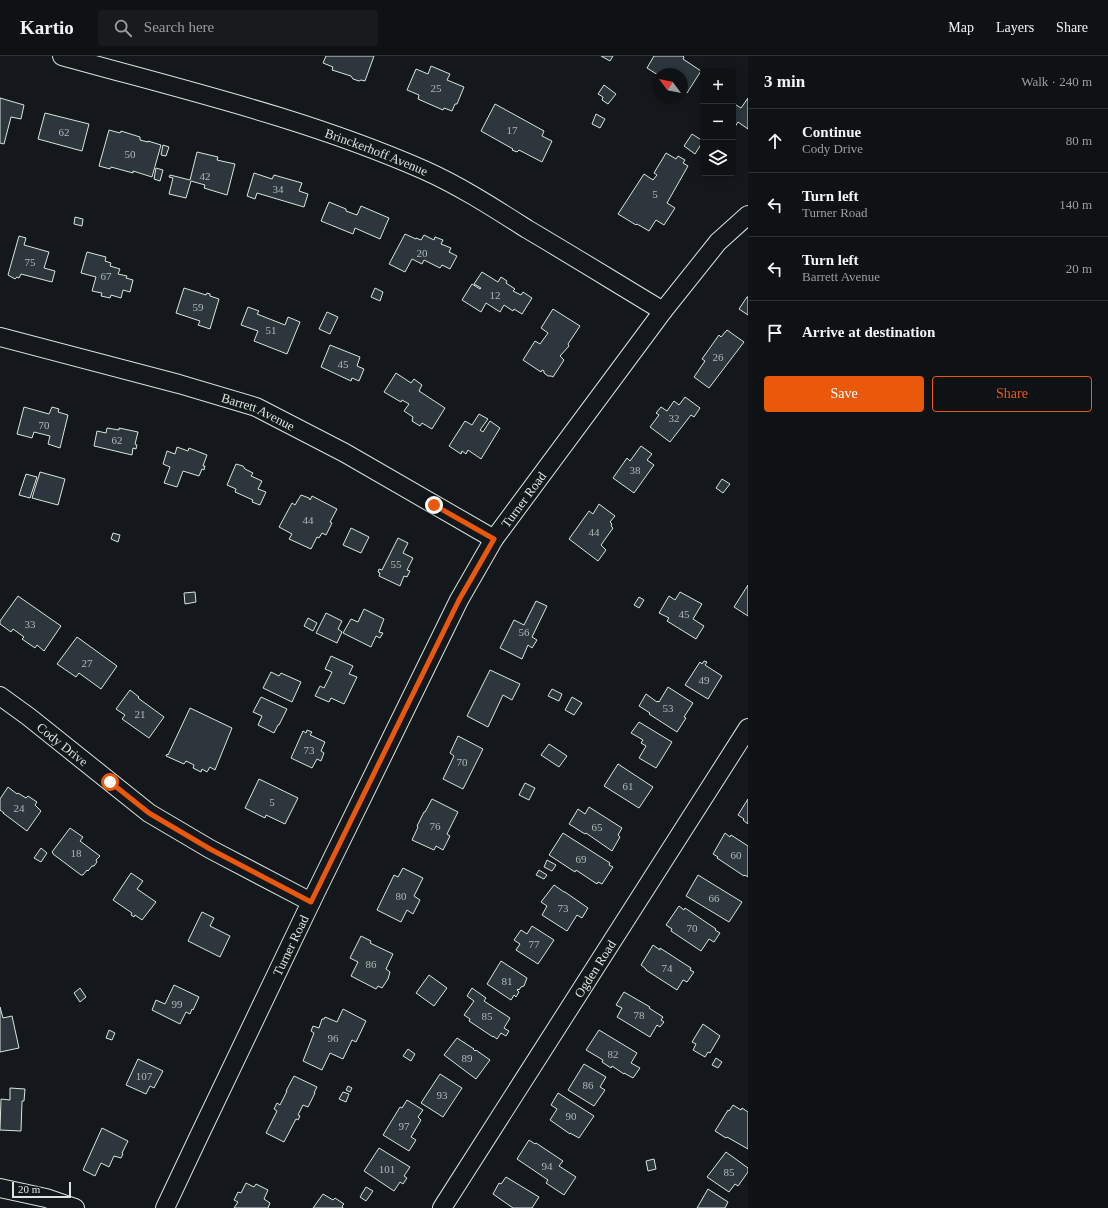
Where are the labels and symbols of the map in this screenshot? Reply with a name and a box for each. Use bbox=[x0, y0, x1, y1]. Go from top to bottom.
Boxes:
north arrow bbox=[652, 68, 688, 104]
house number: 25 bbox=[431, 82, 442, 94]
house number: 17 bbox=[507, 124, 518, 136]
street label: Brinckerhoff Avenue bbox=[323, 125, 431, 178]
house number: 62 bbox=[59, 126, 70, 138]
house number: 50 bbox=[125, 148, 136, 160]
house number: 42 bbox=[200, 170, 211, 182]
house number: 34 bbox=[273, 183, 284, 195]
house number: 5 bbox=[652, 188, 658, 200]
house number: 20 bbox=[417, 247, 428, 259]
house number: 75 bbox=[25, 256, 36, 268]
house number: 67 bbox=[101, 270, 112, 282]
house number: 12 bbox=[490, 289, 501, 301]
house number: 59 bbox=[193, 301, 204, 313]
house number: 51 bbox=[266, 324, 277, 336]
house number: 26 bbox=[713, 351, 724, 363]
house number: 45 bbox=[338, 358, 349, 370]
street label: Barrett Avenue bbox=[220, 390, 298, 433]
house number: 32 bbox=[669, 412, 680, 424]
house number: 70 bbox=[39, 419, 50, 431]
house number: 62 bbox=[112, 434, 123, 446]
house number: 38 bbox=[630, 464, 641, 476]
street label: Turner Road bbox=[498, 468, 549, 530]
route end bbox=[425, 496, 443, 514]
house number: 44 bbox=[303, 514, 314, 526]
house number: 44 bbox=[589, 526, 600, 538]
house number: 55 bbox=[391, 558, 402, 570]
house number: 45 bbox=[679, 608, 690, 620]
house number: 33 bbox=[25, 618, 36, 630]
house number: 56 bbox=[519, 626, 530, 638]
house number: 27 bbox=[82, 657, 93, 669]
house number: 49 bbox=[699, 674, 710, 686]
house number: 53 bbox=[663, 702, 674, 714]
house number: 21 bbox=[135, 708, 146, 720]
street label: Cody Drive bbox=[34, 719, 91, 769]
house number: 73 bbox=[304, 744, 315, 756]
house number: 70 bbox=[457, 756, 468, 768]
route start bbox=[101, 773, 119, 791]
house number: 61 bbox=[623, 780, 634, 792]
house number: 5 bbox=[269, 796, 275, 808]
house number: 24 bbox=[14, 802, 25, 814]
house number: 76 bbox=[430, 820, 441, 832]
house number: 65 bbox=[592, 821, 603, 833]
house number: 18 bbox=[71, 847, 82, 859]
house number: 60 bbox=[731, 849, 742, 861]
house number: 69 bbox=[576, 853, 587, 865]
house number: 80 bbox=[396, 890, 407, 902]
house number: 66 bbox=[709, 892, 720, 904]
house number: 73 bbox=[558, 902, 569, 914]
street label: Turner Road bbox=[269, 912, 311, 978]
house number: 70 bbox=[687, 922, 698, 934]
street label: Ogden Road bbox=[571, 937, 619, 1000]
house number: 77 bbox=[529, 938, 540, 950]
house number: 86 bbox=[366, 958, 377, 970]
house number: 74 bbox=[662, 962, 673, 974]
house number: 81 bbox=[502, 975, 513, 987]
house number: 99 bbox=[172, 998, 183, 1010]
house number: 78 bbox=[634, 1009, 645, 1021]
house number: 85 bbox=[482, 1010, 493, 1022]
house number: 96 bbox=[328, 1032, 339, 1044]
house number: 82 bbox=[608, 1048, 619, 1060]
house number: 89 bbox=[462, 1052, 473, 1064]
house number: 107 bbox=[136, 1070, 153, 1082]
house number: 86 bbox=[583, 1079, 594, 1091]
house number: 93 bbox=[437, 1089, 448, 1101]
house number: 90 bbox=[566, 1110, 577, 1122]
house number: 97 bbox=[399, 1120, 410, 1132]
house number: 94 bbox=[542, 1160, 553, 1172]
house number: 101 bbox=[379, 1163, 395, 1175]
house number: 85 bbox=[724, 1166, 735, 1178]
scale bar bbox=[12, 1180, 71, 1199]

